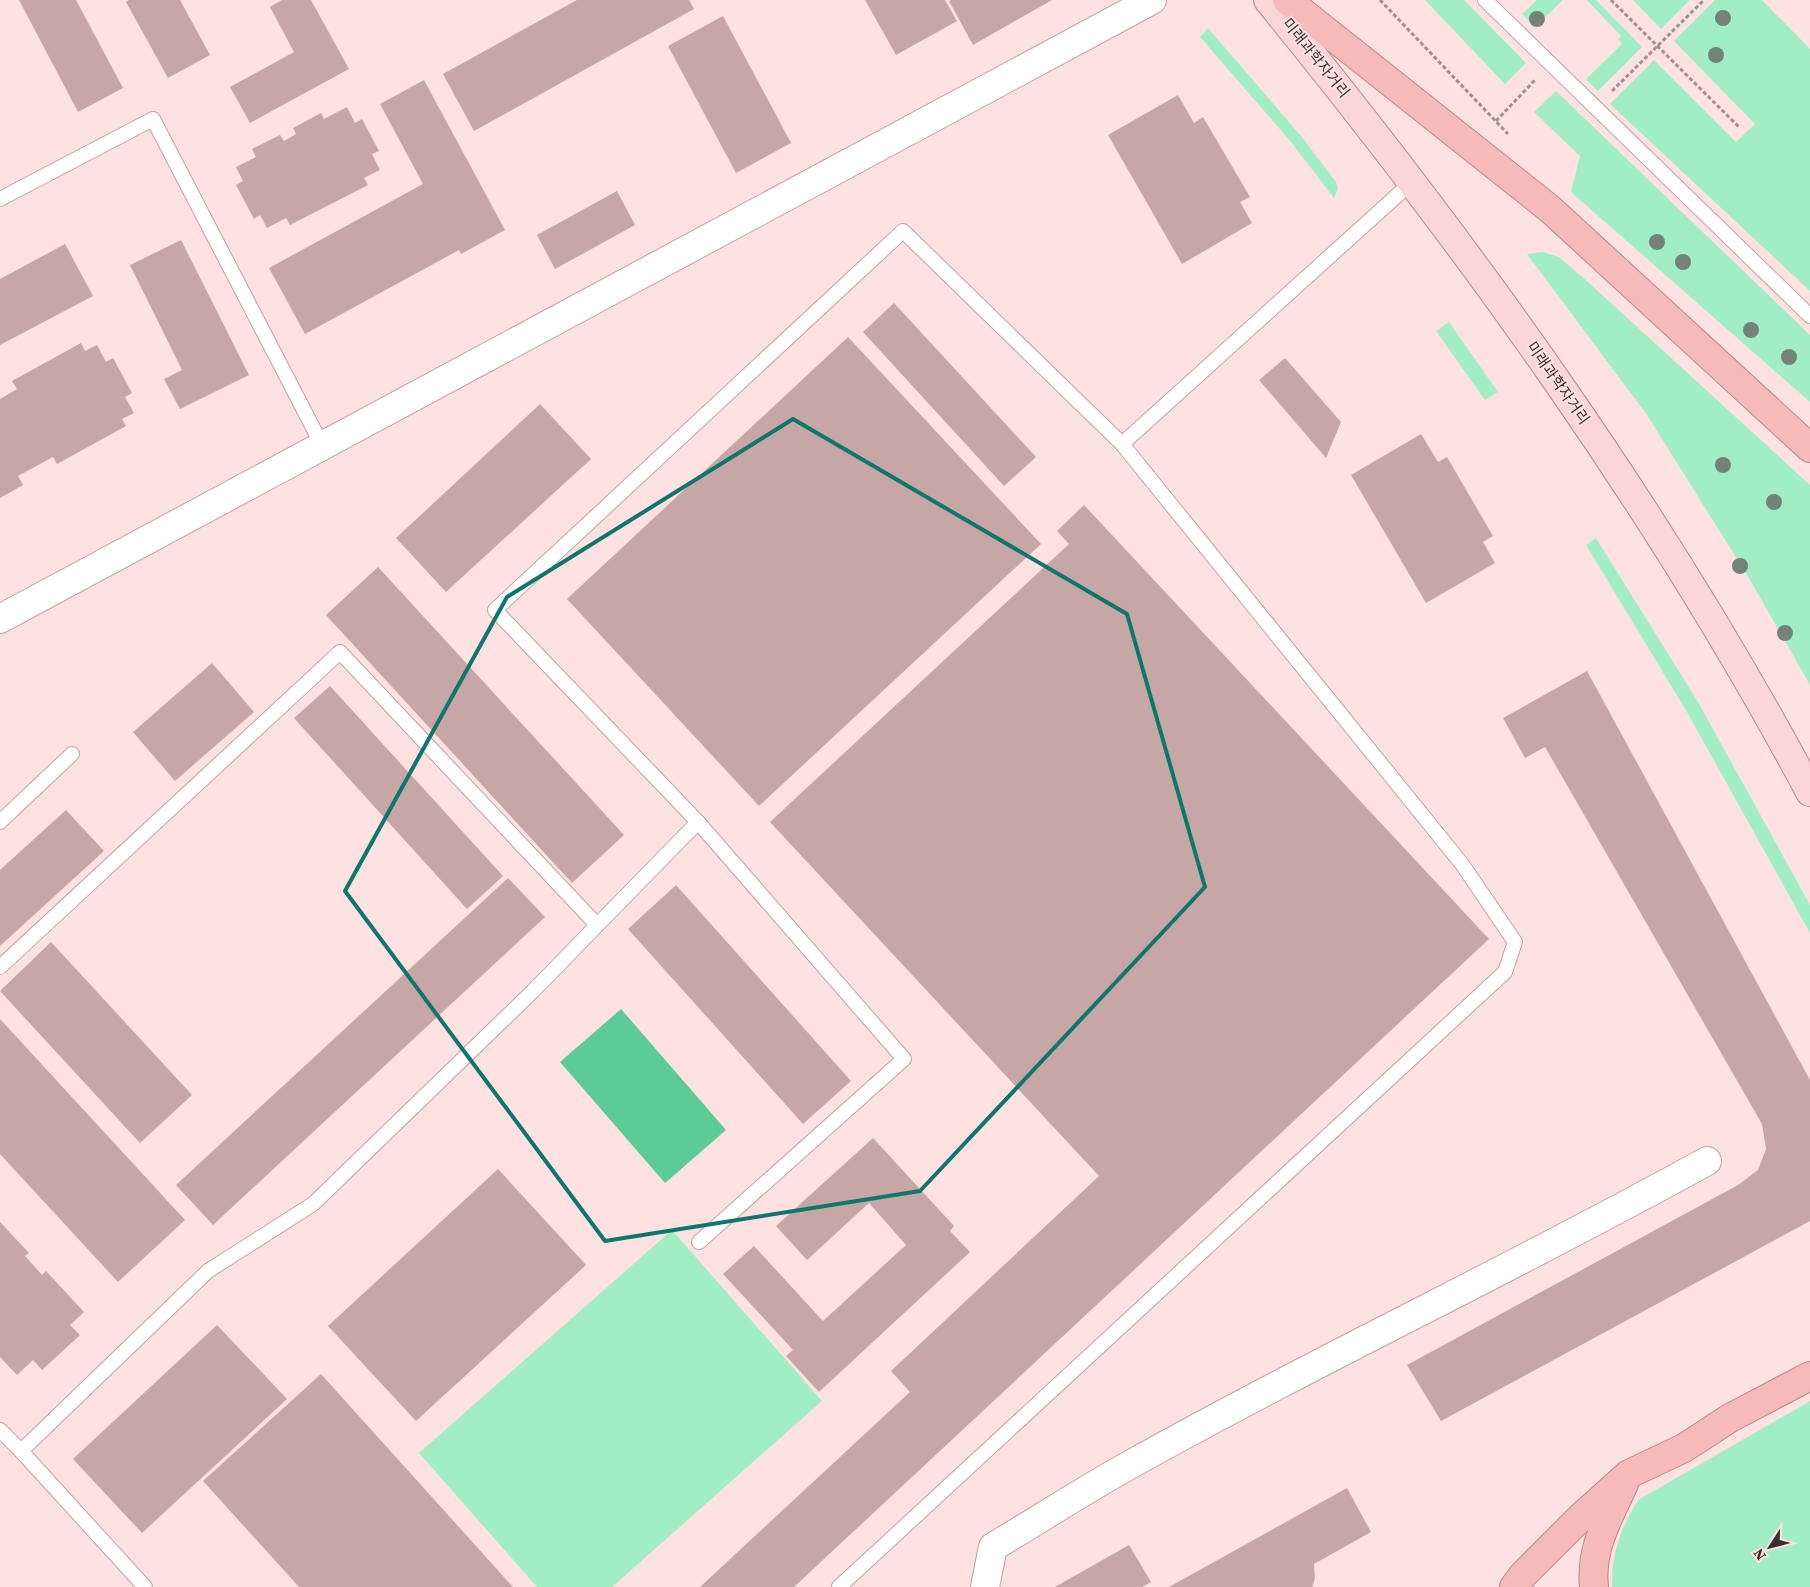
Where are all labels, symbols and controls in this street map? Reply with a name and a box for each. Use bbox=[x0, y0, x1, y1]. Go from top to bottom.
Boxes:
street label: 미래과학자거리 bbox=[1278, 14, 1355, 102]
street label: 미래과학자거리 bbox=[1522, 337, 1595, 428]
north arrow bbox=[1745, 1522, 1795, 1572]
text: N bbox=[1748, 1545, 1771, 1565]

